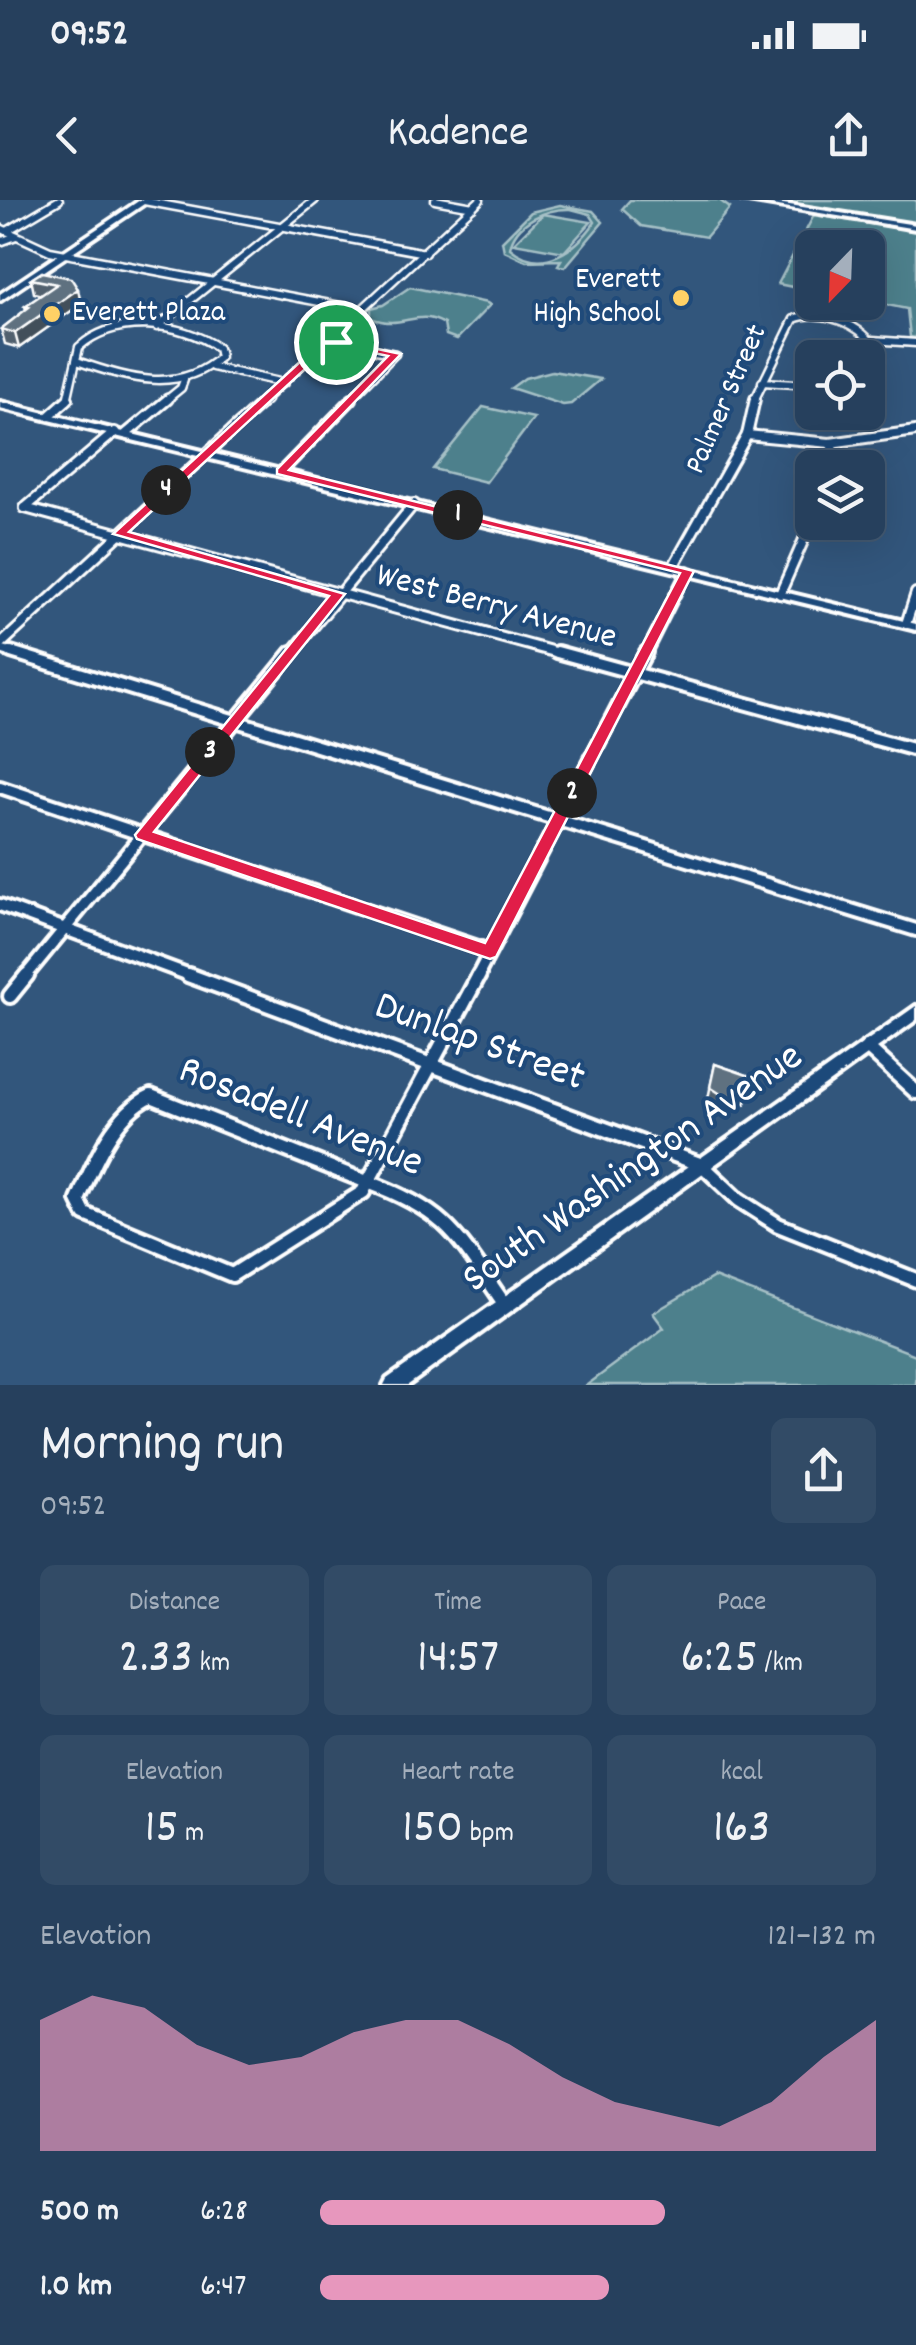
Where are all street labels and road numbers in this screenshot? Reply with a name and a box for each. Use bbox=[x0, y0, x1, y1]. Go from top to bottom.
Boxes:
street label: Palmer Street bbox=[676, 318, 780, 482]
street label: West Berry Avenue bbox=[370, 552, 622, 664]
street label: Dunlap Street bbox=[365, 978, 593, 1110]
street label: South Washington Avenue bbox=[451, 1030, 817, 1310]
street label: Rosadell Avenue bbox=[169, 1043, 431, 1195]

